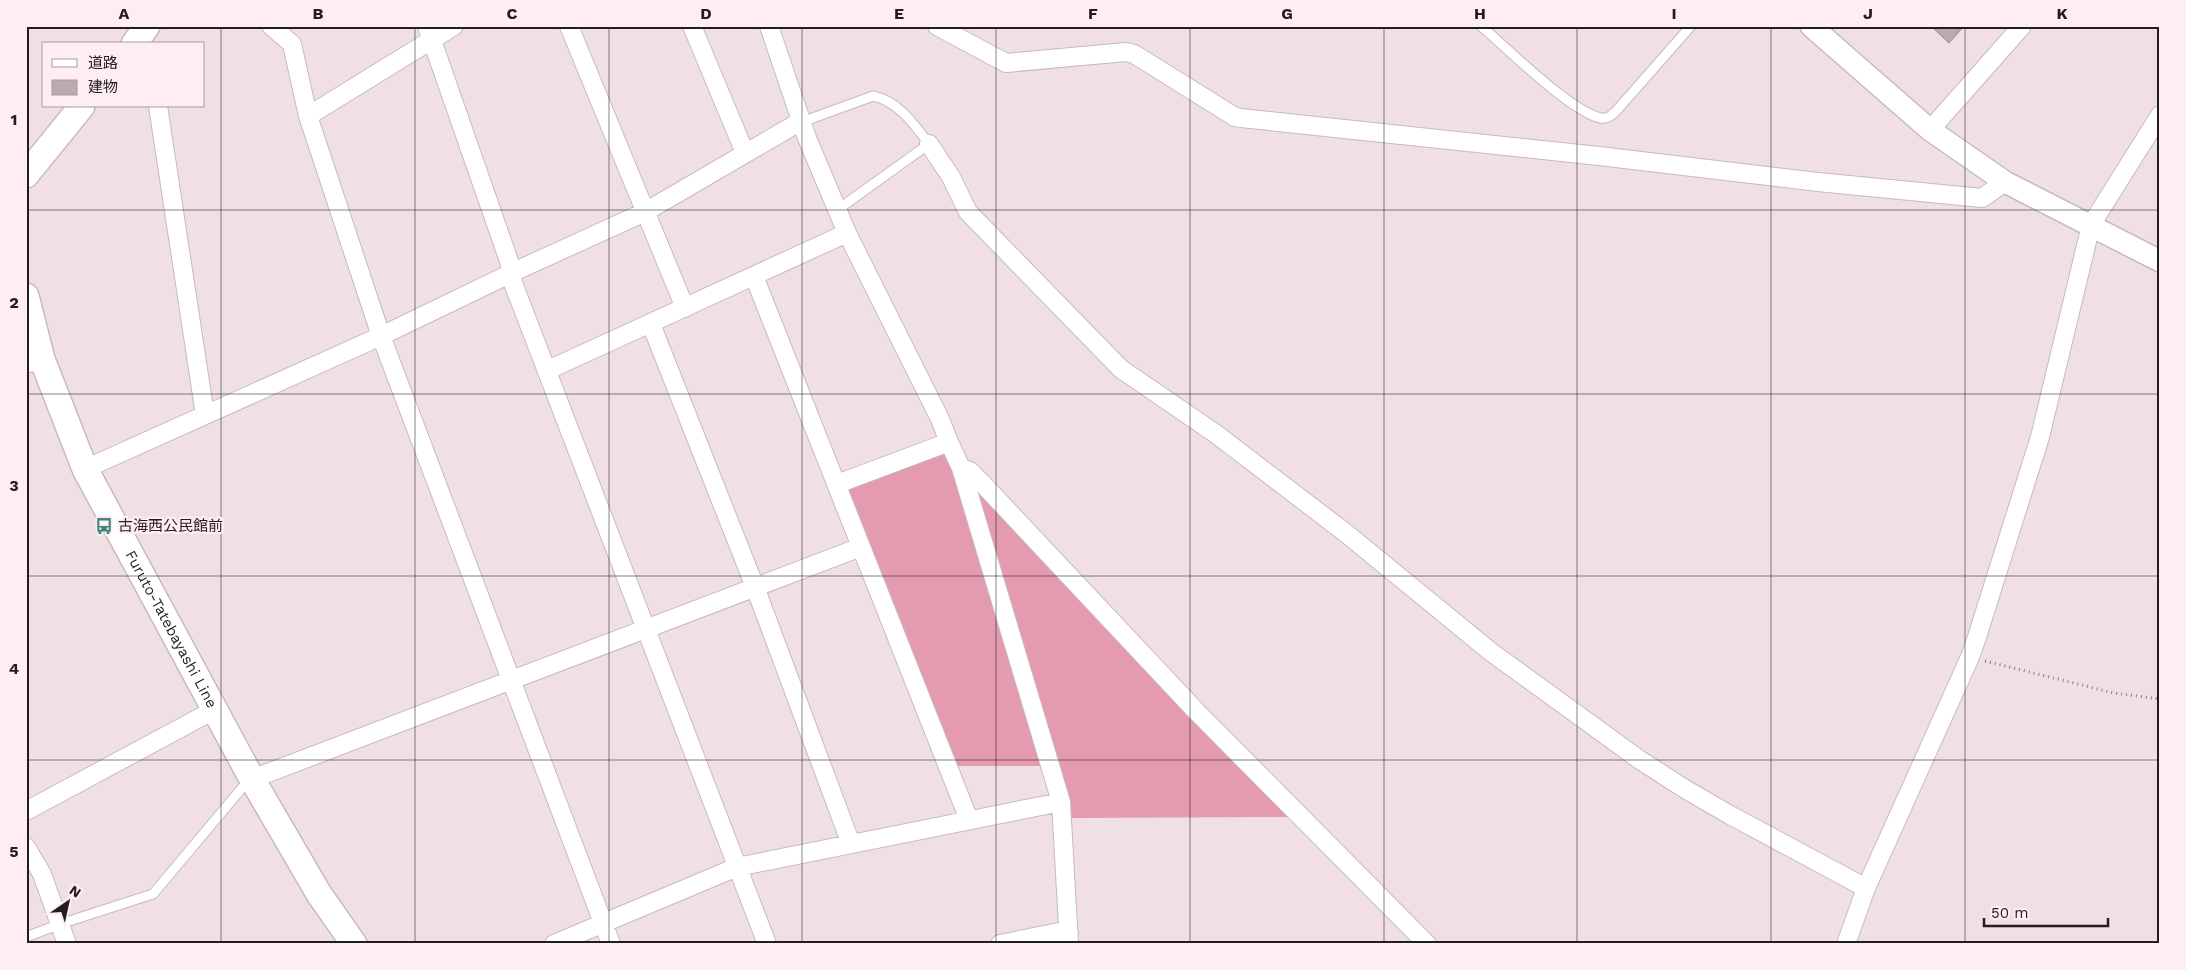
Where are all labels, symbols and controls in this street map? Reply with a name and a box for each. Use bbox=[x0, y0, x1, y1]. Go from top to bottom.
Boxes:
text: A bbox=[119, 4, 130, 23]
text: B bbox=[313, 4, 324, 23]
text: C bbox=[507, 4, 518, 23]
text: D bbox=[700, 4, 712, 23]
text: E bbox=[894, 4, 904, 23]
text: F bbox=[1088, 4, 1098, 23]
text: G bbox=[1281, 4, 1293, 23]
text: H bbox=[1474, 4, 1486, 23]
text: I bbox=[1671, 4, 1677, 23]
text: J bbox=[1863, 4, 1873, 23]
text: K bbox=[2056, 4, 2068, 23]
legend bbox=[42, 42, 205, 108]
text: 道路 bbox=[88, 54, 118, 72]
text: 建物 bbox=[88, 78, 118, 96]
text: 1 bbox=[11, 110, 17, 129]
text: 2 bbox=[9, 293, 19, 312]
text: 3 bbox=[9, 476, 19, 495]
bus stop icon: 古海西公民館前 bbox=[94, 516, 114, 536]
place label: 古海西公民館前 bbox=[118, 517, 223, 535]
street label: Furuto-Tatebayashi Line bbox=[122, 547, 221, 711]
text: 4 bbox=[9, 659, 19, 678]
text: 5 bbox=[9, 842, 19, 861]
north arrow bbox=[42, 878, 92, 928]
text: N bbox=[66, 882, 84, 901]
scale bar bbox=[1984, 895, 2107, 927]
text: 50 m bbox=[1991, 904, 2028, 922]

